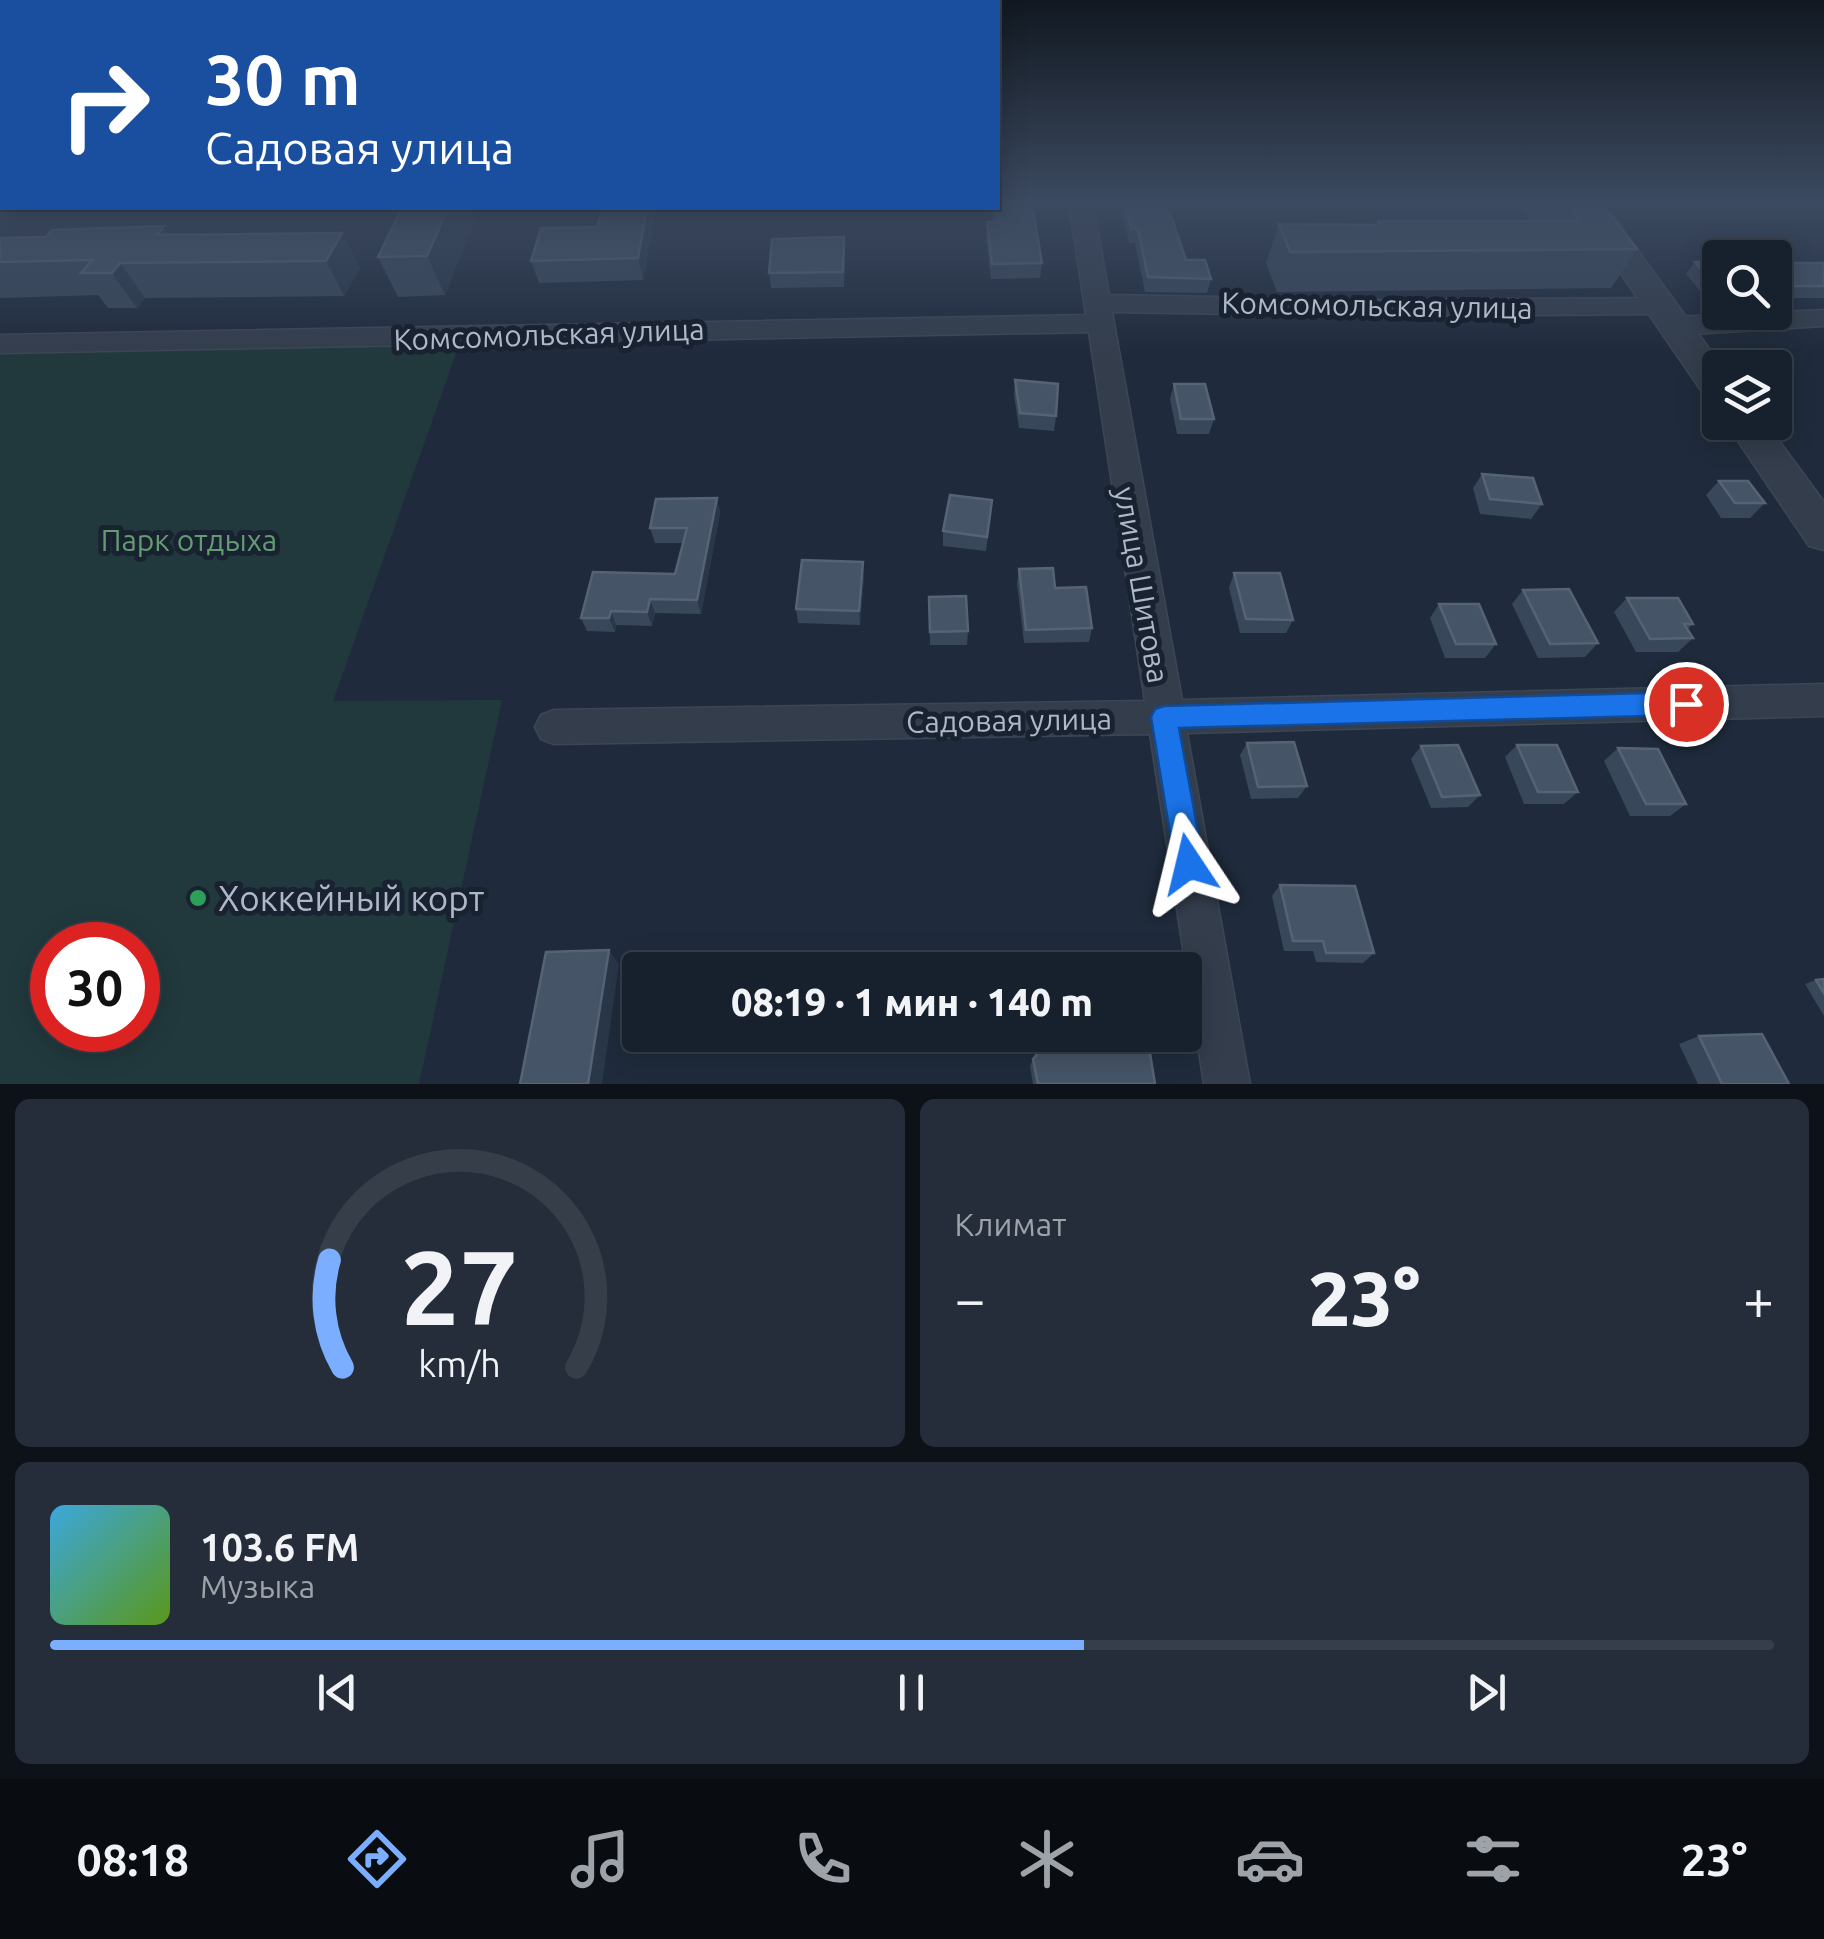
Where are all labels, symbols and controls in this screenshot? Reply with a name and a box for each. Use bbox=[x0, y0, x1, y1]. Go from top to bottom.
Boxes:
icon: right bbox=[40, 40, 170, 170]
text: 30 m bbox=[205, 40, 361, 118]
text: Садовая улица bbox=[205, 122, 514, 173]
map controls bbox=[1702, 240, 1792, 440]
button: search bbox=[1702, 240, 1792, 330]
street label: Комсомольская улица bbox=[1221, 285, 1533, 325]
street label: Комсомольская улица bbox=[393, 312, 705, 356]
button: layers bbox=[1702, 350, 1792, 440]
street label: улица Шитова bbox=[1108, 484, 1176, 686]
park label: Парк отдыха bbox=[101, 523, 277, 557]
pin bbox=[1644, 662, 1729, 747]
icon: arrive bbox=[1659, 677, 1714, 732]
street label: Садовая улица bbox=[906, 701, 1112, 739]
position arrow bbox=[1137, 812, 1241, 916]
place label: Хоккейный корт bbox=[218, 878, 485, 918]
marker: Хоккейный корт bbox=[187, 887, 209, 909]
speed limit sign: 30 bbox=[30, 922, 160, 1052]
text: 08:19 · 1 мин · 140 m bbox=[731, 981, 1093, 1023]
text: Климат bbox=[955, 1206, 1066, 1242]
text: 27 bbox=[401, 1228, 518, 1345]
text: 23° bbox=[1308, 1256, 1420, 1340]
text: − bbox=[955, 1268, 986, 1329]
text: + bbox=[1743, 1268, 1774, 1329]
text: km/h bbox=[418, 1344, 501, 1384]
text: 103.6 FM bbox=[200, 1526, 359, 1568]
text: Музыка bbox=[200, 1568, 315, 1604]
icon: previous bbox=[310, 1665, 365, 1720]
icon: pause bbox=[884, 1665, 939, 1720]
icon: next bbox=[1459, 1665, 1514, 1720]
icon: directions bbox=[342, 1824, 412, 1894]
icon: music bbox=[565, 1824, 635, 1894]
icon: phone bbox=[788, 1824, 858, 1894]
icon: climate bbox=[1012, 1824, 1082, 1894]
icon: car bbox=[1235, 1824, 1305, 1894]
icon: filters bbox=[1458, 1824, 1528, 1894]
text: 08:18 bbox=[77, 1834, 189, 1885]
text: 23° bbox=[1681, 1834, 1747, 1885]

